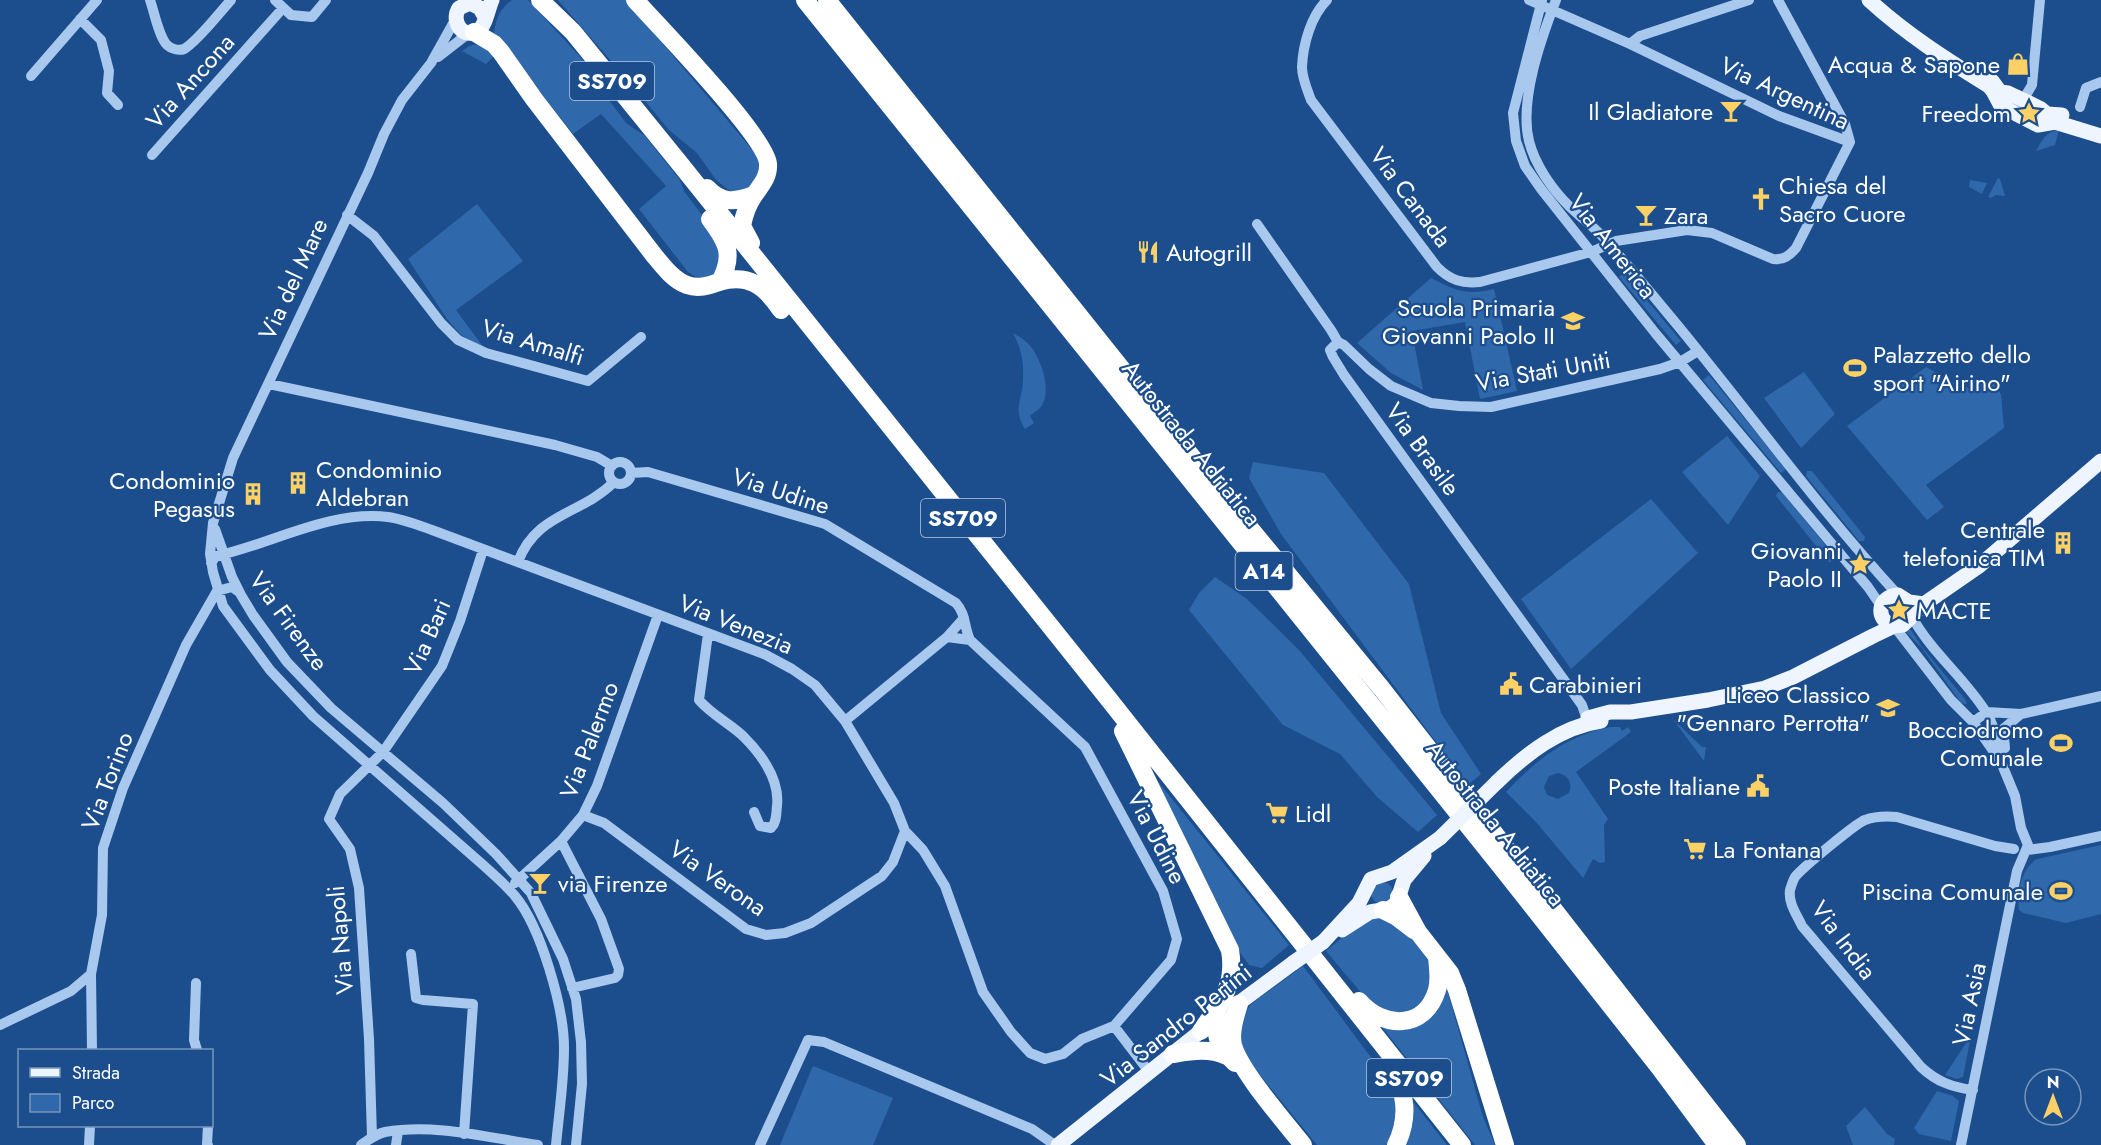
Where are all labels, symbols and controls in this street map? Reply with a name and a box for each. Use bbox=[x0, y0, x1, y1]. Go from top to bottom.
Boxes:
street label: Via Ancona bbox=[138, 25, 242, 137]
place label: Acqua & Sapone bbox=[1828, 47, 2000, 82]
street label: Via Argentina bbox=[1714, 48, 1856, 138]
shop icon: Acqua & Sapone bbox=[2005, 51, 2031, 77]
road number: SS709 bbox=[570, 62, 654, 100]
place label: Il Gladiatore bbox=[1588, 94, 1713, 129]
place label: Freedom bbox=[1921, 96, 2011, 131]
bar icon: Il Gladiatore bbox=[1718, 98, 1744, 124]
place icon: Freedom bbox=[2016, 100, 2042, 126]
street label: Via Canada bbox=[1361, 139, 1461, 255]
place label: Chiesa del Sacro Cuore bbox=[1779, 168, 1906, 231]
street label: Via America bbox=[1561, 186, 1665, 306]
church icon: Chiesa del Sacro Cuore bbox=[1748, 186, 1774, 212]
place label: Zara bbox=[1664, 198, 1708, 233]
bar icon: Zara bbox=[1633, 202, 1659, 228]
street label: Via del Mare bbox=[249, 212, 337, 346]
place label: Autogrill bbox=[1166, 235, 1252, 270]
restaurant icon: Autogrill bbox=[1135, 239, 1161, 265]
place label: Scuola Primaria Giovanni Paolo II bbox=[1382, 290, 1555, 353]
school or university icon: Scuola Primaria Giovanni Paolo II bbox=[1560, 308, 1586, 334]
street label: Via Amalfi bbox=[477, 310, 589, 374]
place label: Palazzetto dello sport "Airino" bbox=[1873, 337, 2031, 400]
street label: Via Stati Uniti bbox=[1473, 342, 1613, 400]
street label: Autostrada Adriatica bbox=[1114, 352, 1270, 534]
sports icon: Palazzetto dello sport "Airino" bbox=[1842, 355, 1868, 381]
street label: Via Brasile bbox=[1377, 395, 1469, 503]
place label: Condominio Aldebran bbox=[316, 452, 442, 515]
street label: Via Udine bbox=[728, 459, 834, 523]
place label: Condominio Pegasus bbox=[109, 463, 235, 526]
building icon: Condominio Aldebran bbox=[285, 470, 311, 496]
building icon: Condominio Pegasus bbox=[240, 481, 266, 507]
road number: SS709 bbox=[921, 499, 1005, 537]
place label: Centrale telefonica TIM bbox=[1903, 512, 2045, 575]
building icon: Centrale telefonica TIM bbox=[2050, 530, 2076, 556]
place label: Giovanni Paolo II bbox=[1751, 533, 1842, 596]
place icon: Giovanni Paolo II bbox=[1847, 551, 1873, 577]
road number: A14 bbox=[1236, 552, 1292, 590]
street label: Via Firenze bbox=[241, 564, 337, 678]
street label: Via Venezia bbox=[674, 585, 798, 663]
street label: Via Bari bbox=[395, 593, 459, 681]
place label: MACTE bbox=[1917, 593, 1992, 628]
place icon: MACTE bbox=[1886, 597, 1912, 623]
place label: Carabinieri bbox=[1529, 667, 1642, 702]
public building icon: Carabinieri bbox=[1498, 671, 1524, 697]
street label: Via Palermo bbox=[551, 676, 627, 804]
place label: Liceo Classico "Gennaro Perrotta" bbox=[1676, 677, 1870, 740]
school or university icon: Liceo Classico "Gennaro Perrotta" bbox=[1875, 695, 1901, 721]
place label: Bocciodromo Comunale bbox=[1908, 712, 2043, 775]
street label: Via Torino bbox=[72, 727, 142, 835]
sports icon: Bocciodromo Comunale bbox=[2048, 730, 2074, 756]
street label: Autostrada Adriatica bbox=[1418, 732, 1574, 914]
place label: Poste Italiane bbox=[1608, 769, 1740, 804]
public building icon: Poste Italiane bbox=[1745, 773, 1771, 799]
street label: Via Udine bbox=[1119, 784, 1195, 890]
place label: Lidl bbox=[1295, 796, 1331, 831]
supermarket icon: Lidl bbox=[1264, 800, 1290, 826]
street label: Via Verona bbox=[662, 831, 774, 925]
place label: La Fontana bbox=[1713, 832, 1821, 867]
supermarket icon: La Fontana bbox=[1682, 836, 1708, 862]
place label: via Firenze bbox=[558, 866, 668, 901]
bar icon: via Firenze bbox=[527, 870, 553, 896]
place label: Piscina Comunale bbox=[1862, 874, 2043, 909]
sports icon: Piscina Comunale bbox=[2048, 878, 2074, 904]
street label: Via Napoli bbox=[318, 884, 362, 996]
street label: Via India bbox=[1803, 893, 1885, 987]
street label: Via Sandro Pertini bbox=[1093, 955, 1259, 1095]
street label: Via Asia bbox=[1943, 959, 1995, 1049]
legend bbox=[18, 1049, 213, 1127]
road number: SS709 bbox=[1367, 1059, 1451, 1097]
text: Strada bbox=[72, 1060, 120, 1086]
north arrow bbox=[2023, 1067, 2083, 1127]
text: N bbox=[2047, 1071, 2059, 1094]
text: Parco bbox=[72, 1090, 114, 1116]

